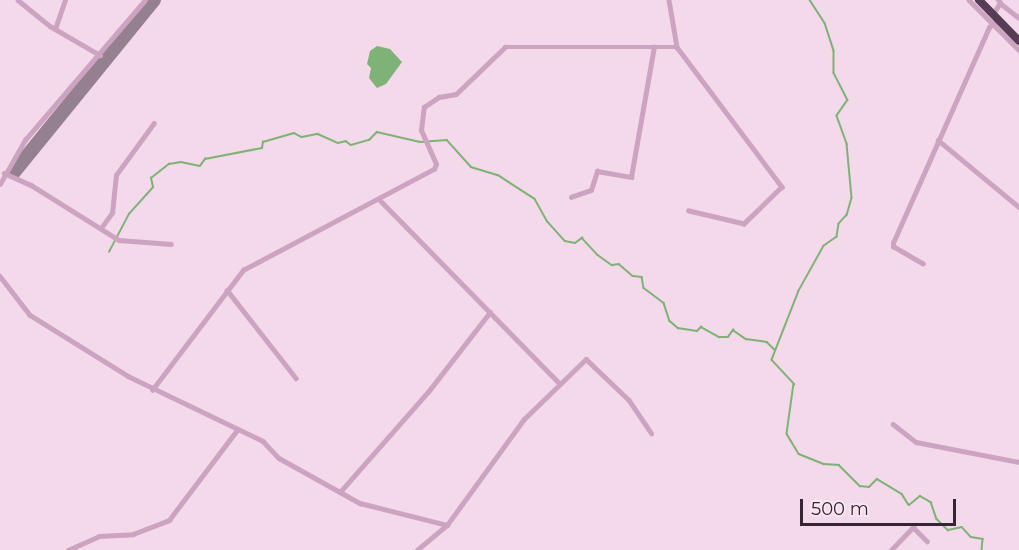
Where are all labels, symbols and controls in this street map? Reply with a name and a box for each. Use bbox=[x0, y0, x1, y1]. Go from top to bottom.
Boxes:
scale bar bbox=[803, 487, 959, 525]
text: 500 m bbox=[811, 498, 869, 520]

